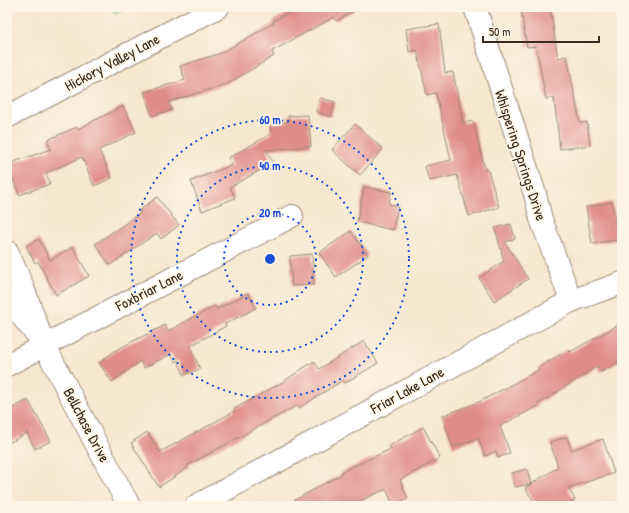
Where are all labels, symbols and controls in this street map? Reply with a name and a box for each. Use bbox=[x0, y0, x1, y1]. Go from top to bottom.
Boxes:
scale bar bbox=[483, 18, 599, 44]
text: 50 m bbox=[489, 23, 510, 40]
street label: Hickory Valley Lane bbox=[61, 28, 163, 96]
street label: Whispering Springs Drive bbox=[490, 87, 552, 223]
text: 60 m bbox=[259, 111, 281, 128]
text: 40 m bbox=[260, 157, 280, 174]
text: 20 m bbox=[259, 204, 281, 221]
centre of rings bbox=[263, 252, 277, 266]
street label: Foxbriar Lane bbox=[111, 264, 186, 316]
street label: Friar Lake Lane bbox=[366, 361, 448, 419]
street label: Bellchase Drive bbox=[59, 384, 115, 466]

